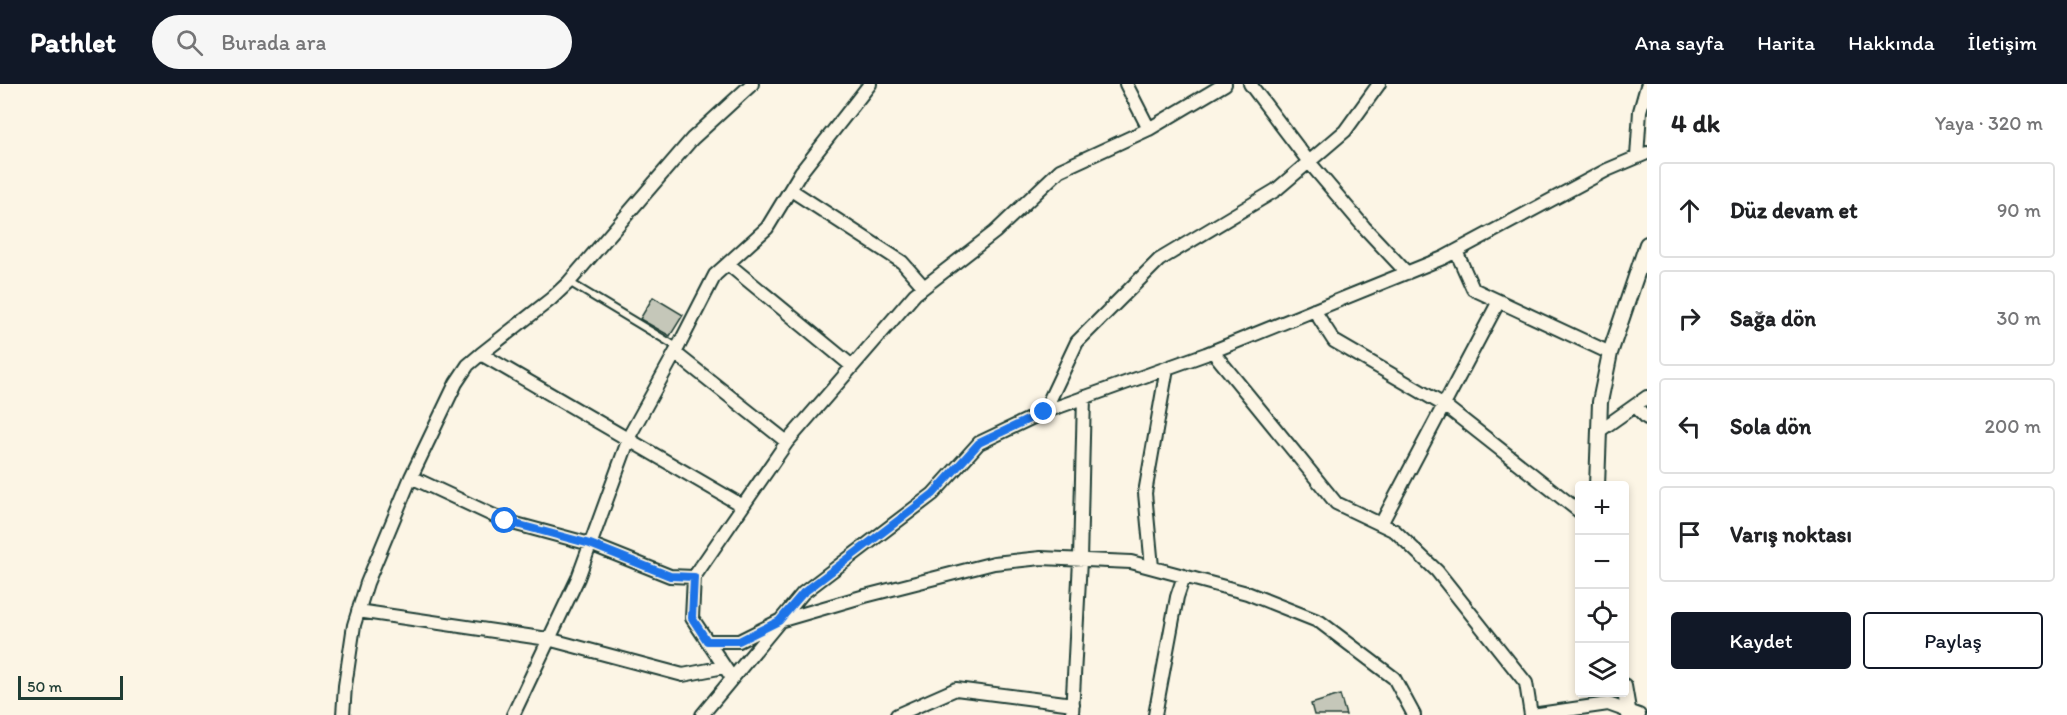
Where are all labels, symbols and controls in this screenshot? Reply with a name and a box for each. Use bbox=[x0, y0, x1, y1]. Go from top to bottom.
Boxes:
search box bbox=[152, 15, 572, 69]
text: Pathlet bbox=[30, 25, 116, 59]
icon: search bbox=[173, 26, 206, 59]
text: Burada ara bbox=[221, 29, 326, 56]
text: Ana sayfa bbox=[1635, 30, 1724, 55]
text: Harita bbox=[1757, 30, 1815, 55]
text: Hakkında bbox=[1848, 30, 1935, 55]
text: İletişim bbox=[1968, 30, 2037, 55]
text: 4 dk bbox=[1671, 107, 1720, 139]
text: Yaya · 320 m bbox=[1935, 111, 2043, 135]
icon: ahead bbox=[1673, 194, 1706, 227]
text: Düz devam et bbox=[1730, 197, 1857, 224]
text: 90 m bbox=[1997, 198, 2041, 222]
icon: right bbox=[1673, 302, 1706, 335]
text: Sağa dön bbox=[1730, 305, 1816, 332]
text: 30 m bbox=[1996, 306, 2041, 330]
route end bbox=[1030, 398, 1056, 424]
icon: left bbox=[1673, 410, 1706, 443]
text: Sola dön bbox=[1730, 413, 1811, 440]
text: 200 m bbox=[1985, 414, 2041, 438]
map controls bbox=[1575, 481, 1629, 697]
button: + bbox=[1575, 481, 1629, 535]
route start bbox=[491, 507, 517, 533]
icon: arrive bbox=[1673, 518, 1706, 551]
text: Varış noktası bbox=[1730, 521, 1852, 548]
button: − bbox=[1575, 535, 1629, 589]
button: locate bbox=[1575, 589, 1629, 643]
button: Kaydet bbox=[1671, 612, 1851, 669]
button: Paylaş bbox=[1863, 612, 2043, 669]
button: layers bbox=[1575, 643, 1629, 697]
scale bar bbox=[18, 673, 123, 700]
text: 50 m bbox=[27, 677, 62, 696]

